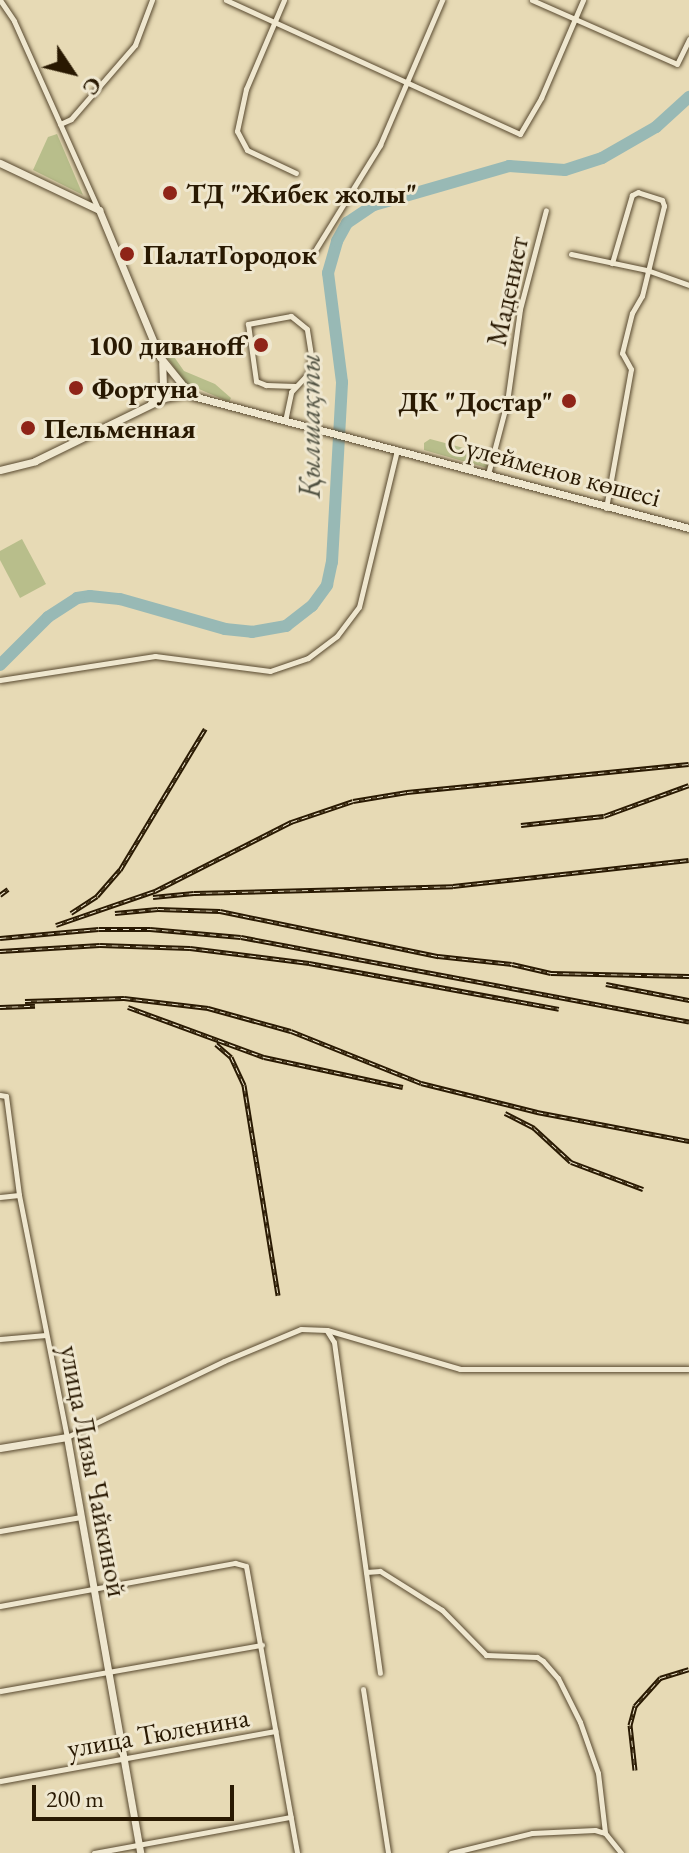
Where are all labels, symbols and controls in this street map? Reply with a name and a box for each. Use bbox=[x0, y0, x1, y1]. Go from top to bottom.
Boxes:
north arrow bbox=[32, 32, 112, 112]
text: С bbox=[76, 71, 108, 101]
place label: ТД "Жибек жолы" bbox=[186, 176, 417, 210]
marker: ТД "Жибек жолы" bbox=[161, 184, 179, 202]
street label: Мадениет bbox=[479, 233, 535, 349]
place label: ПалатГородок bbox=[143, 237, 317, 271]
marker: ПалатГородок bbox=[118, 245, 136, 263]
place label: 100 диваноff bbox=[88, 328, 245, 362]
marker: 100 диваноff bbox=[252, 336, 270, 354]
water label: Қылшақты bbox=[292, 354, 328, 498]
place label: Фортуна bbox=[92, 371, 198, 405]
marker: Фортуна bbox=[67, 379, 85, 397]
place label: ДК "Достар" bbox=[398, 384, 553, 418]
marker: ДК "Достар" bbox=[560, 392, 578, 410]
place label: Пельменная bbox=[44, 411, 196, 445]
marker: Пельменная bbox=[19, 419, 37, 437]
street label: Сүлейменов көшесі bbox=[443, 424, 665, 514]
street label: улица Лизы Чайкиной bbox=[53, 1342, 135, 1600]
street label: улица Тюленина bbox=[64, 1699, 252, 1765]
scale bar bbox=[36, 1769, 238, 1819]
text: 200 m bbox=[46, 1783, 104, 1814]

